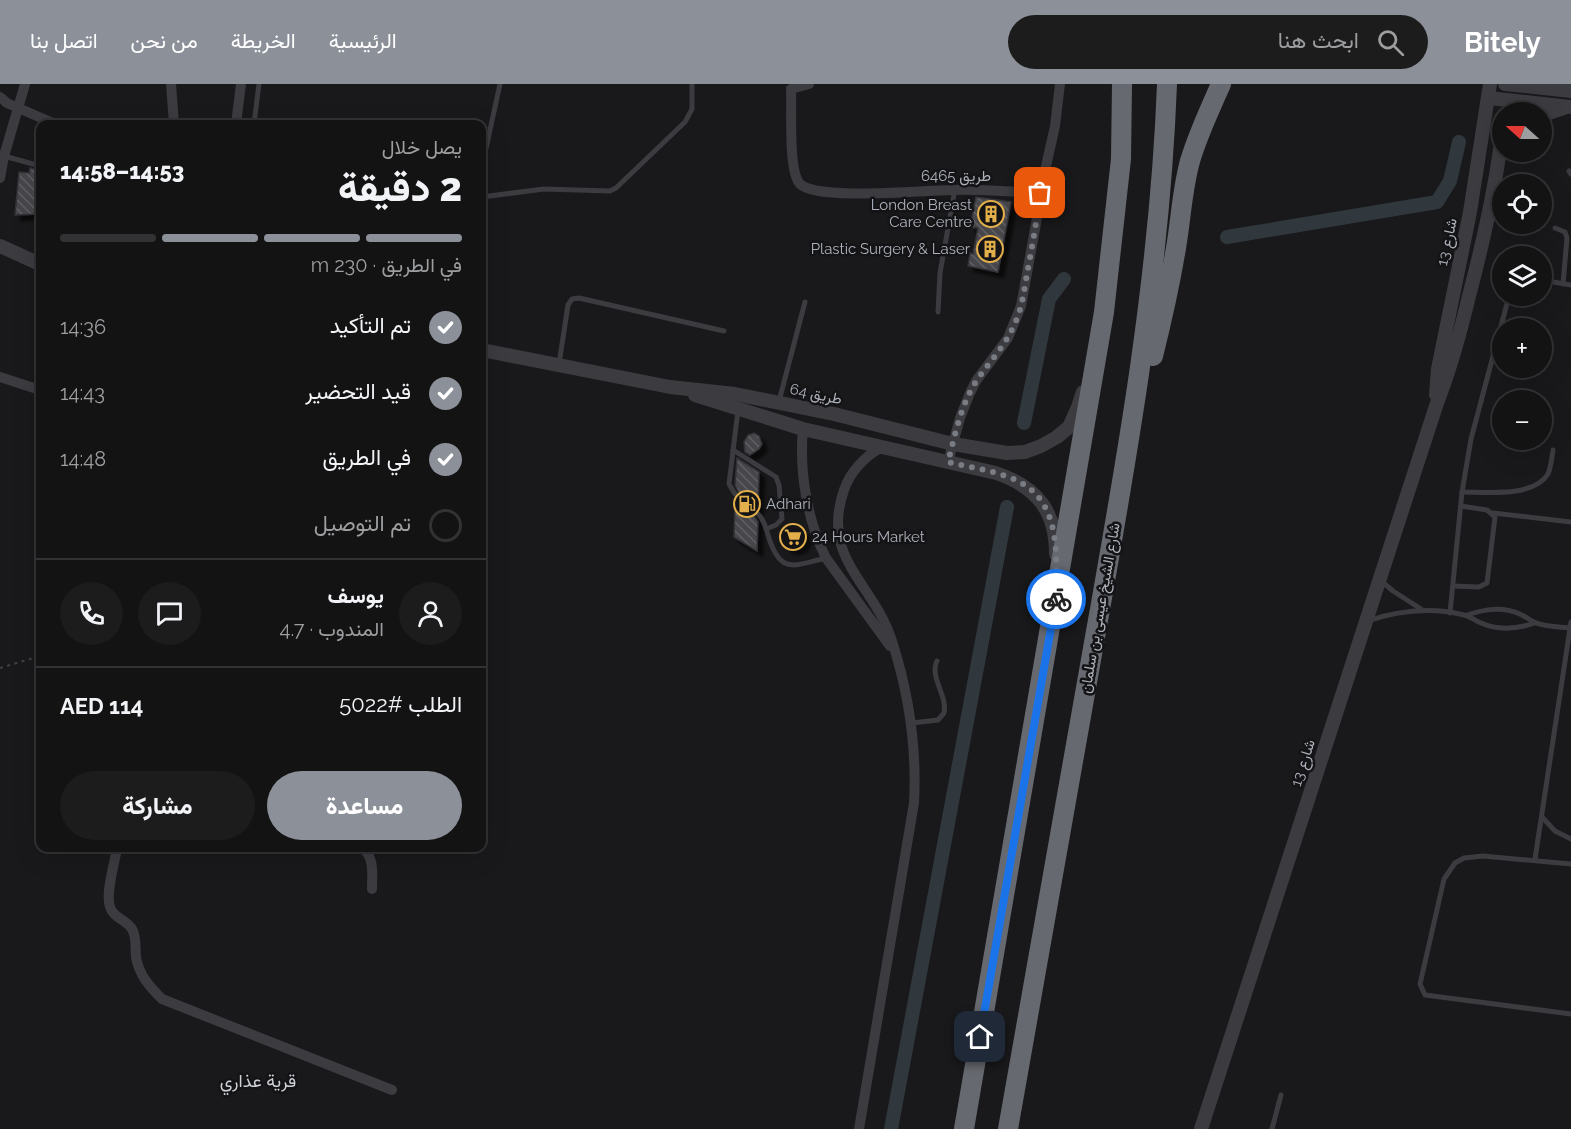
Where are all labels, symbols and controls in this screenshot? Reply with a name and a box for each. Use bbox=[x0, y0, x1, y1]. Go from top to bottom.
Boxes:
search box bbox=[1008, 15, 1428, 69]
icon: search bbox=[1374, 26, 1407, 59]
text: Bitely bbox=[1464, 26, 1541, 59]
text: ابحث هنا bbox=[1278, 27, 1359, 53]
text: اتصل بنا bbox=[30, 28, 98, 53]
text: من نحن bbox=[131, 28, 198, 53]
text: الخريطة bbox=[231, 28, 296, 53]
text: الرئيسية bbox=[329, 28, 397, 53]
north arrow bbox=[1492, 102, 1552, 162]
map controls bbox=[1492, 102, 1552, 450]
text: يصل خلال bbox=[382, 135, 462, 159]
text: 14:53–14:58 bbox=[60, 158, 184, 184]
text: 2 دقيقة bbox=[338, 164, 462, 210]
street label: طريق 6465 bbox=[921, 167, 991, 186]
pin bbox=[1014, 167, 1065, 218]
button: locate bbox=[1492, 174, 1552, 234]
icon: bag bbox=[1023, 176, 1056, 209]
place label: London Breast Care Centre bbox=[871, 196, 972, 231]
building icon: London Breast Care Centre bbox=[976, 199, 1006, 229]
street label: شارع 13 bbox=[1433, 216, 1463, 268]
building icon: Plastic Surgery & Laser bbox=[975, 234, 1005, 264]
place label: Plastic Surgery & Laser bbox=[811, 240, 971, 258]
button: layers bbox=[1492, 246, 1552, 306]
text: في الطريق · 230 m bbox=[311, 253, 462, 277]
icon: check bbox=[429, 311, 462, 344]
text: تم التأكيد bbox=[330, 312, 411, 338]
text: 14:36 bbox=[60, 315, 106, 339]
button: + bbox=[1492, 318, 1552, 378]
icon: check bbox=[429, 377, 462, 410]
text: قيد التحضير bbox=[305, 378, 411, 404]
street label: طريق 64 bbox=[788, 380, 844, 409]
text: 14:43 bbox=[60, 381, 105, 405]
button: − bbox=[1492, 390, 1552, 450]
icon: check bbox=[429, 443, 462, 476]
text: في الطريق bbox=[322, 444, 411, 470]
text: 14:48 bbox=[60, 447, 106, 471]
fuel station icon: Adhari bbox=[732, 489, 762, 519]
place label: Adhari bbox=[766, 495, 811, 513]
text: تم التوصيل bbox=[314, 510, 411, 536]
street label: شارع الشيخ عيسى بن سلمان bbox=[1076, 521, 1126, 695]
supermarket icon: 24 Hours Market bbox=[778, 522, 808, 552]
place label: 24 Hours Market bbox=[812, 528, 925, 546]
courier bbox=[1026, 569, 1086, 629]
button: phone bbox=[60, 582, 123, 645]
button: chat bbox=[138, 582, 201, 645]
text: يوسف bbox=[328, 582, 384, 608]
button: person bbox=[399, 582, 462, 645]
icon: bike bbox=[1040, 583, 1073, 616]
text: المندوب · 4.7 bbox=[279, 617, 384, 641]
text: الطلب #5022 bbox=[339, 691, 462, 717]
text: AED 114 bbox=[60, 693, 143, 719]
street label: شارع 13 bbox=[1287, 737, 1321, 789]
button: مشاركة bbox=[60, 771, 255, 840]
button: مساعدة bbox=[267, 771, 462, 840]
pin bbox=[954, 1011, 1005, 1062]
icon: home bbox=[963, 1020, 996, 1053]
district label: قرية عذاري bbox=[220, 1070, 296, 1096]

